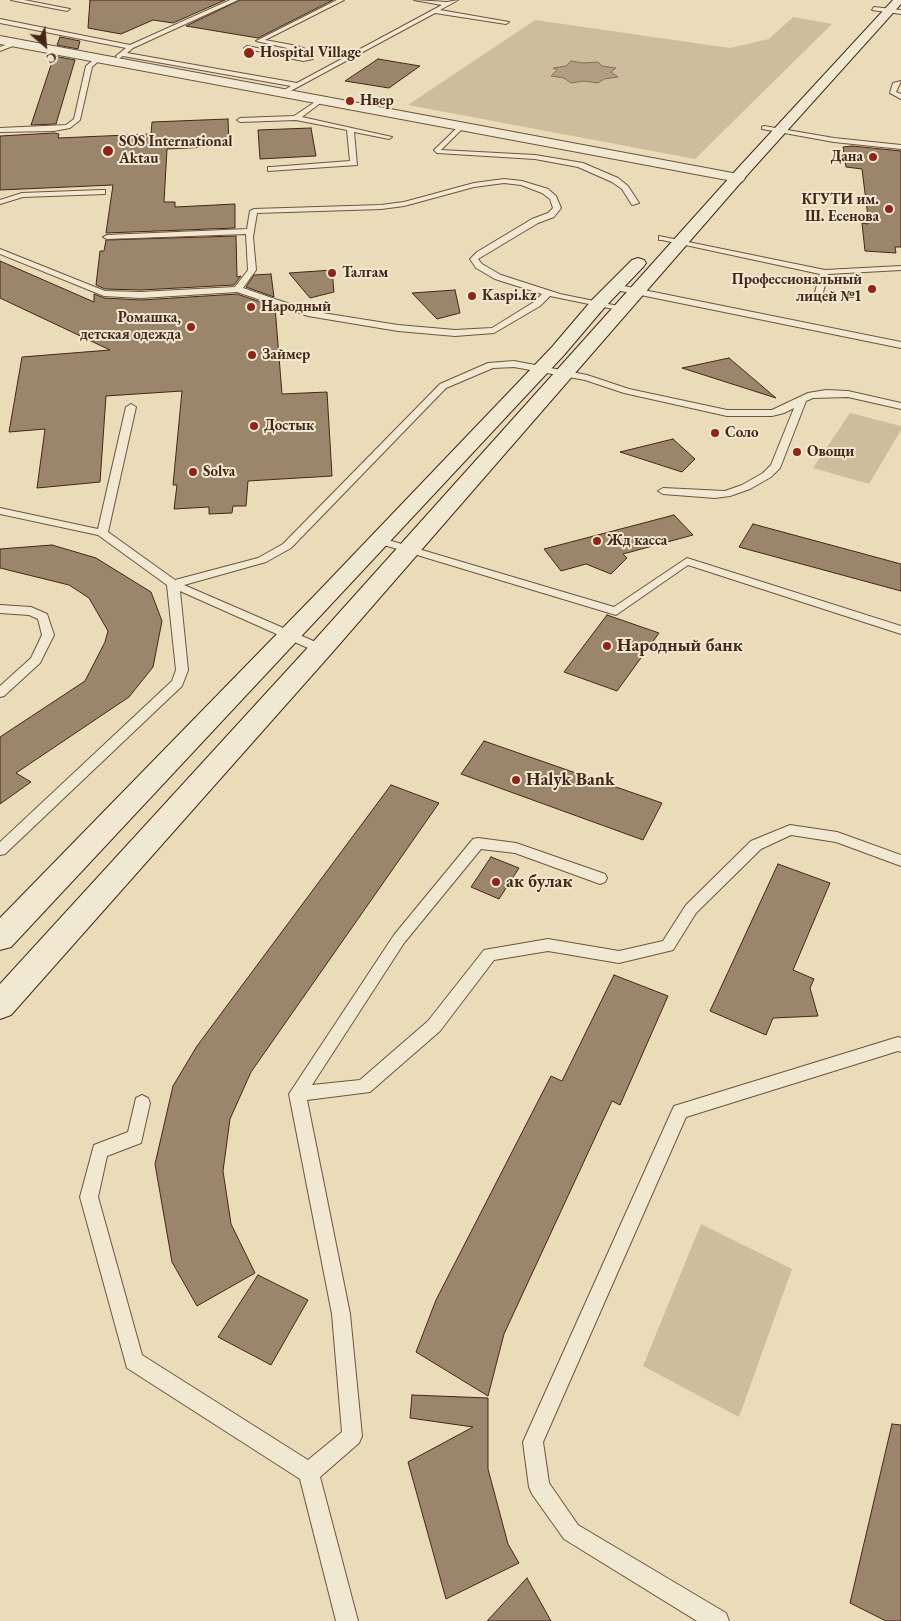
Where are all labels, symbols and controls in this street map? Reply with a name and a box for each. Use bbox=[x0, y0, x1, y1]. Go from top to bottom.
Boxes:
north arrow bbox=[20, 20, 70, 70]
place label: Hospital Village bbox=[260, 44, 361, 62]
marker: Hospital Village bbox=[242, 46, 256, 60]
text: С bbox=[43, 48, 60, 69]
place label: Нвер bbox=[360, 92, 394, 110]
marker: Нвер bbox=[344, 95, 356, 107]
place label: SOS International Aktau bbox=[119, 133, 233, 168]
marker: SOS International Aktau bbox=[101, 144, 115, 158]
place label: Дана bbox=[830, 148, 863, 166]
marker: Дана bbox=[867, 151, 879, 163]
place label: КГУТИ им. Ш. Есенова bbox=[801, 191, 879, 226]
marker: КГУТИ им. Ш. Есенова bbox=[883, 203, 895, 215]
place label: Талгам bbox=[342, 264, 388, 282]
marker: Талгам bbox=[326, 267, 338, 279]
place label: Профессиональный лицей №1 bbox=[732, 271, 862, 306]
marker: Профессиональный лицей №1 bbox=[866, 283, 878, 295]
place label: Kaspi.kz bbox=[482, 287, 537, 305]
marker: Kaspi.kz bbox=[466, 290, 478, 302]
place label: Народный bbox=[261, 298, 331, 316]
marker: Народный bbox=[245, 301, 257, 313]
place label: Ромашка, детская одежда bbox=[80, 309, 181, 344]
marker: Ромашка, детская одежда bbox=[185, 321, 197, 333]
place label: Займер bbox=[262, 346, 310, 364]
marker: Займер bbox=[246, 349, 258, 361]
place label: Достык bbox=[264, 417, 314, 435]
marker: Достык bbox=[248, 420, 260, 432]
place label: Соло bbox=[725, 424, 759, 442]
marker: Соло bbox=[709, 427, 721, 439]
place label: Овощи bbox=[807, 443, 854, 461]
marker: Овощи bbox=[791, 446, 803, 458]
place label: Solva bbox=[203, 463, 235, 481]
marker: Solva bbox=[187, 466, 199, 478]
place label: Жд касса bbox=[607, 532, 667, 550]
marker: Жд касса bbox=[591, 535, 603, 547]
place label: Народный банк bbox=[617, 635, 743, 657]
marker: Народный банк bbox=[601, 640, 613, 652]
place label: Halyk Bank bbox=[526, 769, 615, 791]
marker: Halyk Bank bbox=[510, 774, 522, 786]
place label: ак булак bbox=[506, 871, 572, 893]
marker: ак булак bbox=[490, 876, 502, 888]

